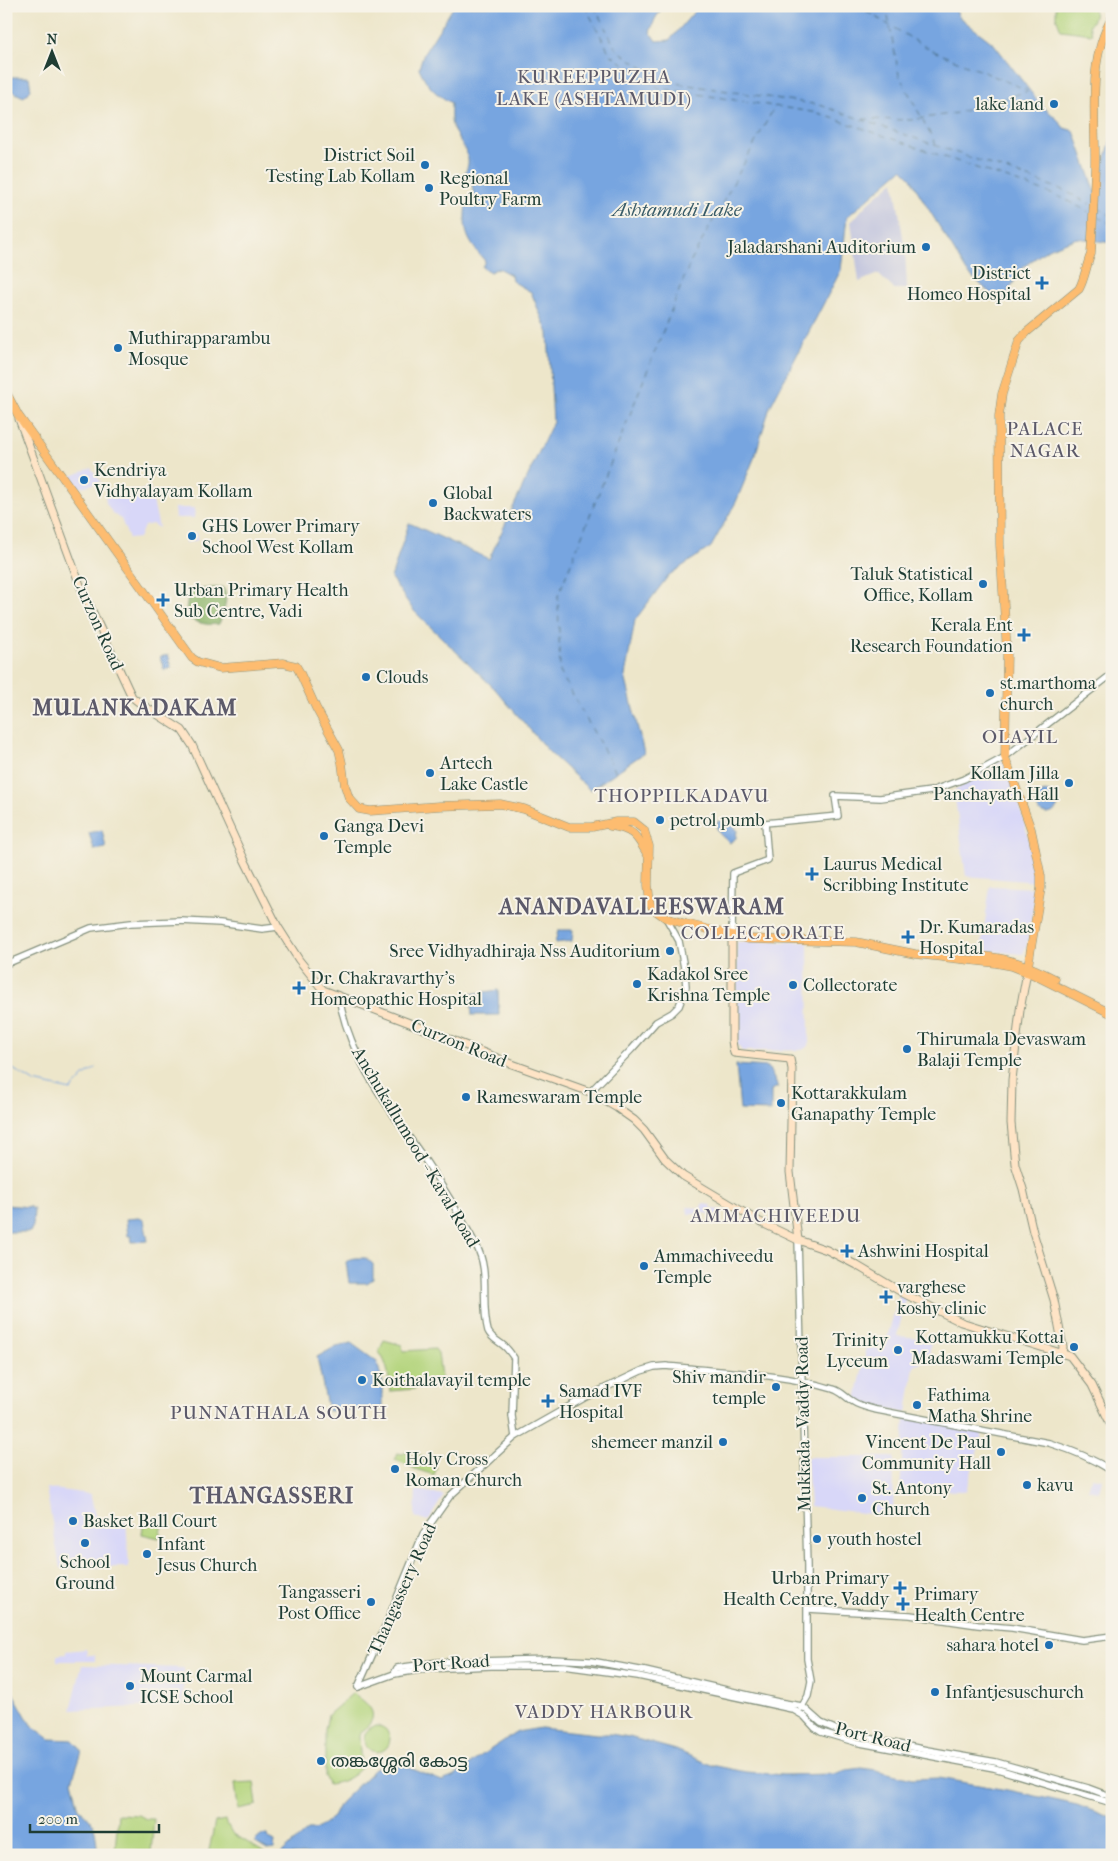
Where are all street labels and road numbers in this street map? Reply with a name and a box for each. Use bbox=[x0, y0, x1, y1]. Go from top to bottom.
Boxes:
street label: Curzon Road bbox=[67, 573, 128, 674]
street label: Curzon Road bbox=[408, 1015, 510, 1072]
street label: Anchukallumood - Kaval Road bbox=[347, 1042, 484, 1251]
street label: Mukkada - Vaddy Road bbox=[791, 1336, 816, 1512]
street label: Thangassery Road bbox=[364, 1520, 441, 1659]
street label: Port Road bbox=[412, 1650, 491, 1677]
street label: Port Road bbox=[833, 1718, 913, 1757]

